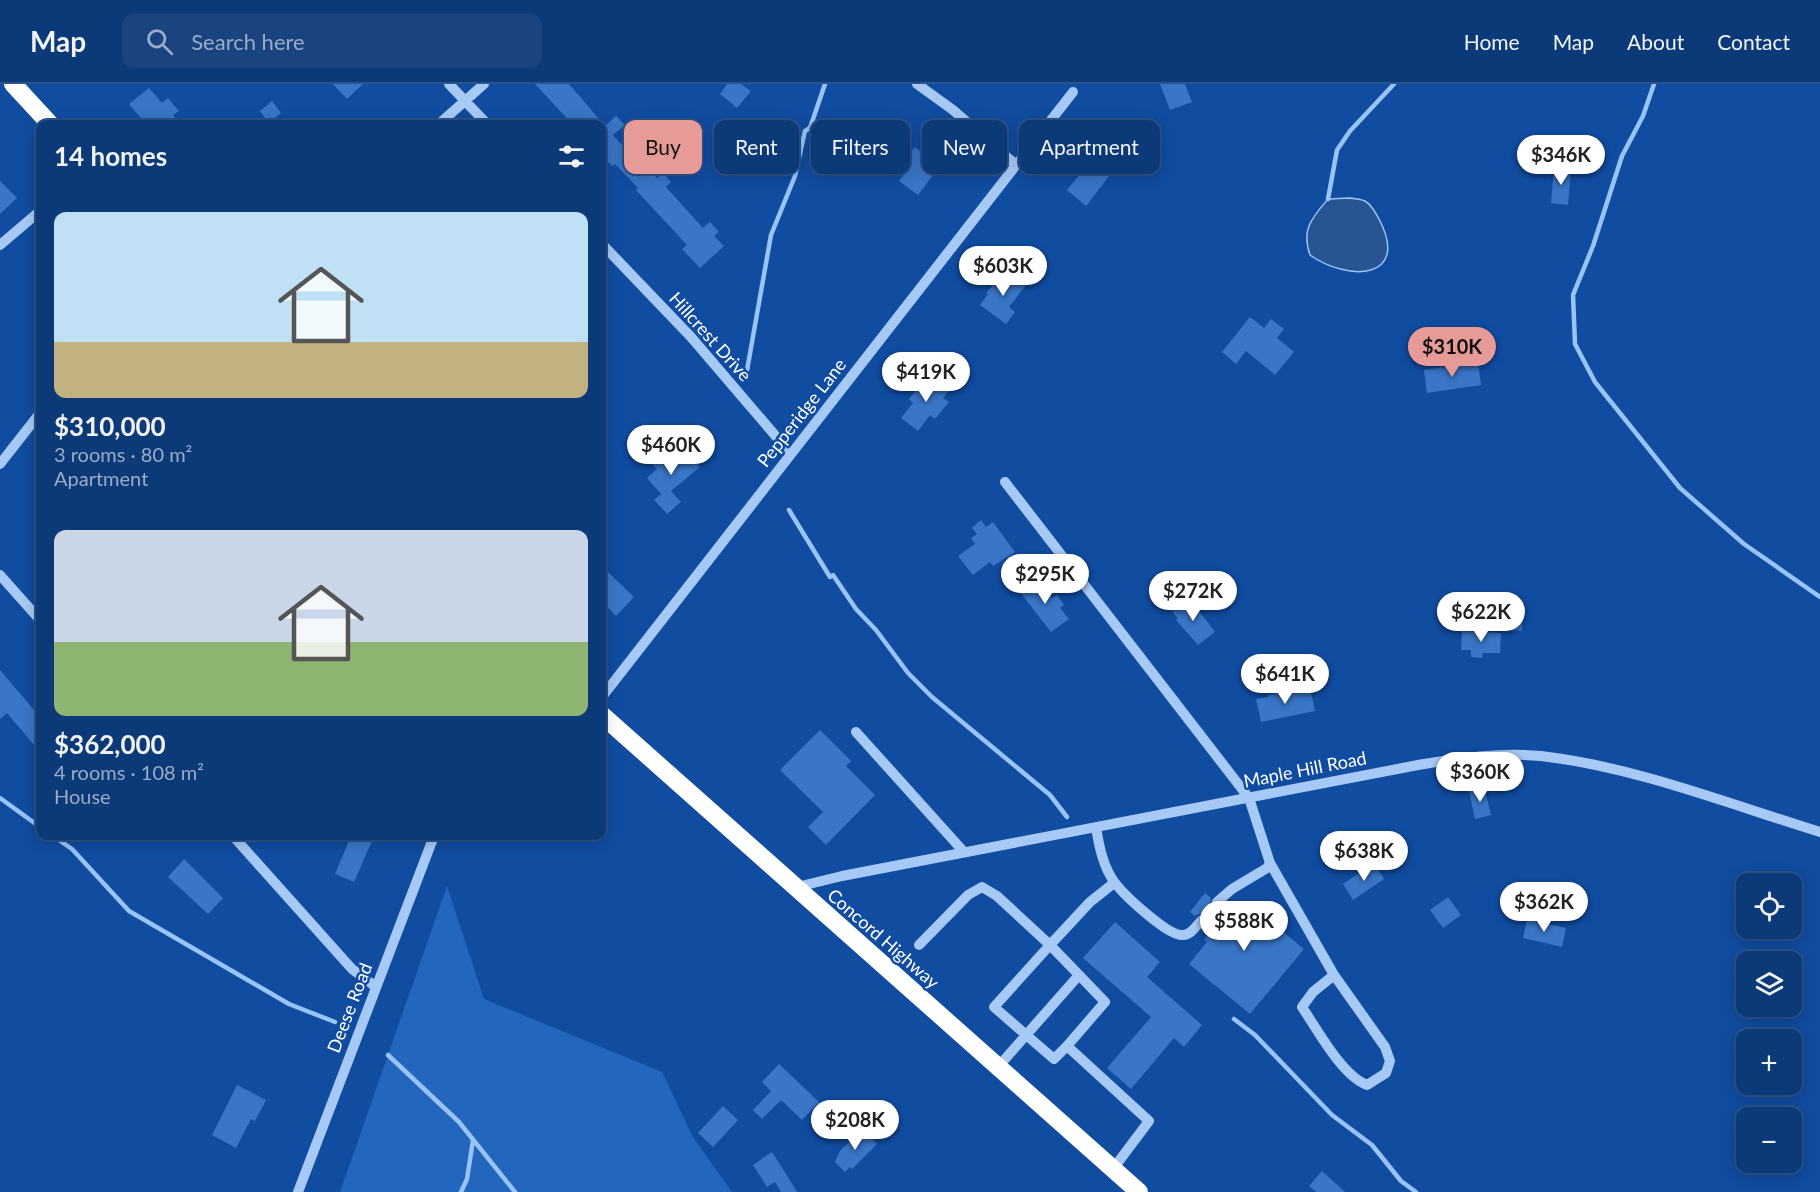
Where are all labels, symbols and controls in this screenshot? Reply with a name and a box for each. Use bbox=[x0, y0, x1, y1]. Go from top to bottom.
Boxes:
search box bbox=[122, 14, 542, 68]
text: Map bbox=[30, 24, 86, 58]
icon: search bbox=[143, 25, 176, 58]
text: Search here bbox=[191, 28, 305, 55]
text: Home bbox=[1464, 29, 1520, 54]
text: Map bbox=[1553, 29, 1594, 54]
text: About bbox=[1627, 29, 1684, 54]
text: Contact bbox=[1717, 29, 1790, 54]
chip: Buy bbox=[624, 120, 702, 174]
chip: Rent bbox=[714, 120, 799, 174]
chip: Filters bbox=[811, 120, 910, 174]
chip: New bbox=[922, 120, 1007, 174]
chip: Apartment bbox=[1019, 120, 1160, 174]
pin: $346K bbox=[1519, 135, 1603, 186]
text: 14 homes bbox=[54, 140, 167, 172]
icon: filters bbox=[555, 140, 588, 173]
text: $346K bbox=[1531, 142, 1591, 166]
pin: $603K bbox=[961, 246, 1045, 297]
icon: home bbox=[267, 251, 375, 359]
text: $603K bbox=[973, 253, 1033, 277]
street label: Hillcrest Drive bbox=[665, 287, 757, 385]
pin: $310K bbox=[1410, 327, 1494, 378]
text: $310K bbox=[1422, 334, 1482, 358]
pin: $419K bbox=[884, 352, 968, 403]
street label: Pepperidge Lane bbox=[752, 354, 850, 471]
text: $419K bbox=[896, 359, 956, 383]
text: $310,000 bbox=[54, 410, 166, 442]
pin: $460K bbox=[629, 425, 713, 476]
text: $460K bbox=[641, 432, 701, 456]
text: 3 rooms · 80 m² bbox=[54, 442, 192, 466]
text: Apartment bbox=[54, 466, 148, 490]
pin: $295K bbox=[1003, 554, 1087, 605]
text: $295K bbox=[1015, 561, 1075, 585]
icon: home bbox=[267, 569, 375, 677]
pin: $272K bbox=[1151, 571, 1235, 622]
text: $272K bbox=[1163, 578, 1223, 602]
pin: $622K bbox=[1439, 592, 1523, 643]
text: $622K bbox=[1451, 599, 1511, 623]
pin: $641K bbox=[1243, 654, 1327, 705]
text: $641K bbox=[1255, 661, 1315, 685]
text: $362,000 bbox=[54, 728, 166, 760]
street label: Maple Hill Road bbox=[1241, 746, 1368, 792]
pin: $360K bbox=[1438, 752, 1522, 803]
text: $360K bbox=[1450, 759, 1510, 783]
text: 4 rooms · 108 m² bbox=[54, 760, 204, 784]
text: House bbox=[54, 784, 111, 808]
pin: $638K bbox=[1322, 831, 1406, 882]
text: $638K bbox=[1334, 838, 1394, 862]
map controls bbox=[1736, 873, 1802, 1173]
button: locate bbox=[1736, 873, 1802, 939]
pin: $362K bbox=[1502, 882, 1586, 933]
street label: Concord Highway bbox=[823, 884, 945, 993]
text: $362K bbox=[1514, 889, 1574, 913]
pin: $588K bbox=[1202, 901, 1286, 952]
text: $588K bbox=[1214, 908, 1274, 932]
button: layers bbox=[1736, 951, 1802, 1017]
street label: Deese Road bbox=[322, 960, 376, 1056]
button: + bbox=[1736, 1029, 1802, 1095]
pin: $208K bbox=[813, 1100, 897, 1151]
text: $208K bbox=[825, 1107, 885, 1131]
button: − bbox=[1736, 1107, 1802, 1173]

